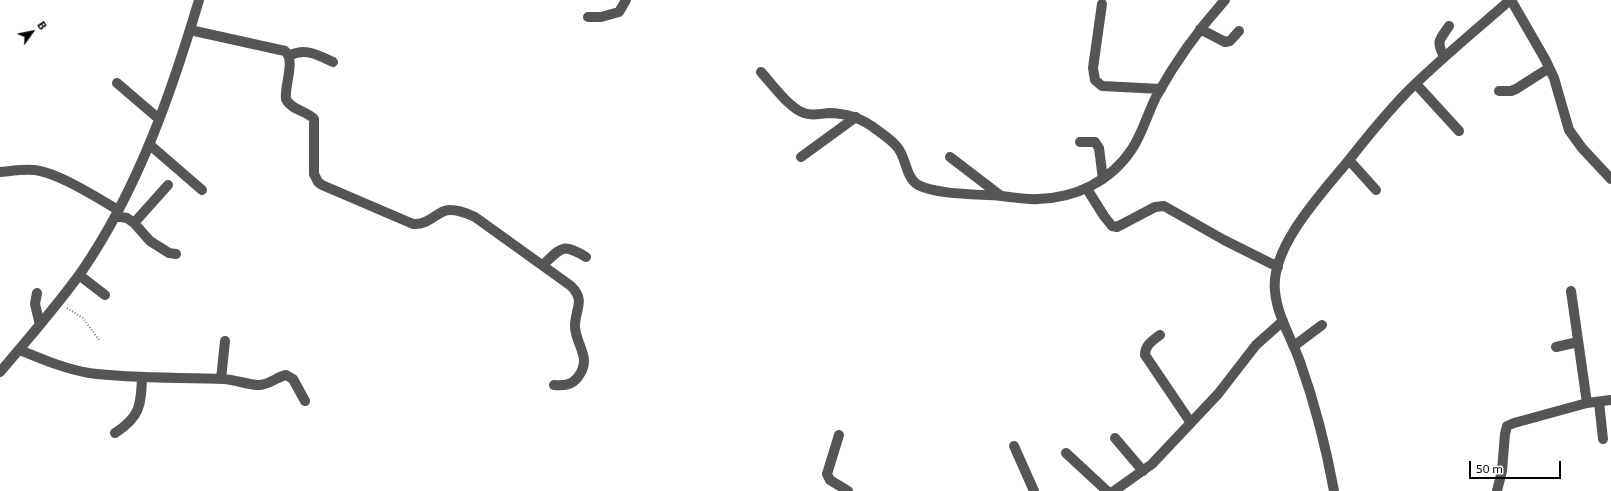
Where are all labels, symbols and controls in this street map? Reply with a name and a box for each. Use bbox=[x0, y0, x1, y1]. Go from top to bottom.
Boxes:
north arrow bbox=[12, 12, 52, 52]
text: B bbox=[35, 19, 50, 32]
scale bar bbox=[1471, 453, 1563, 479]
text: 50 m bbox=[1476, 461, 1503, 475]

